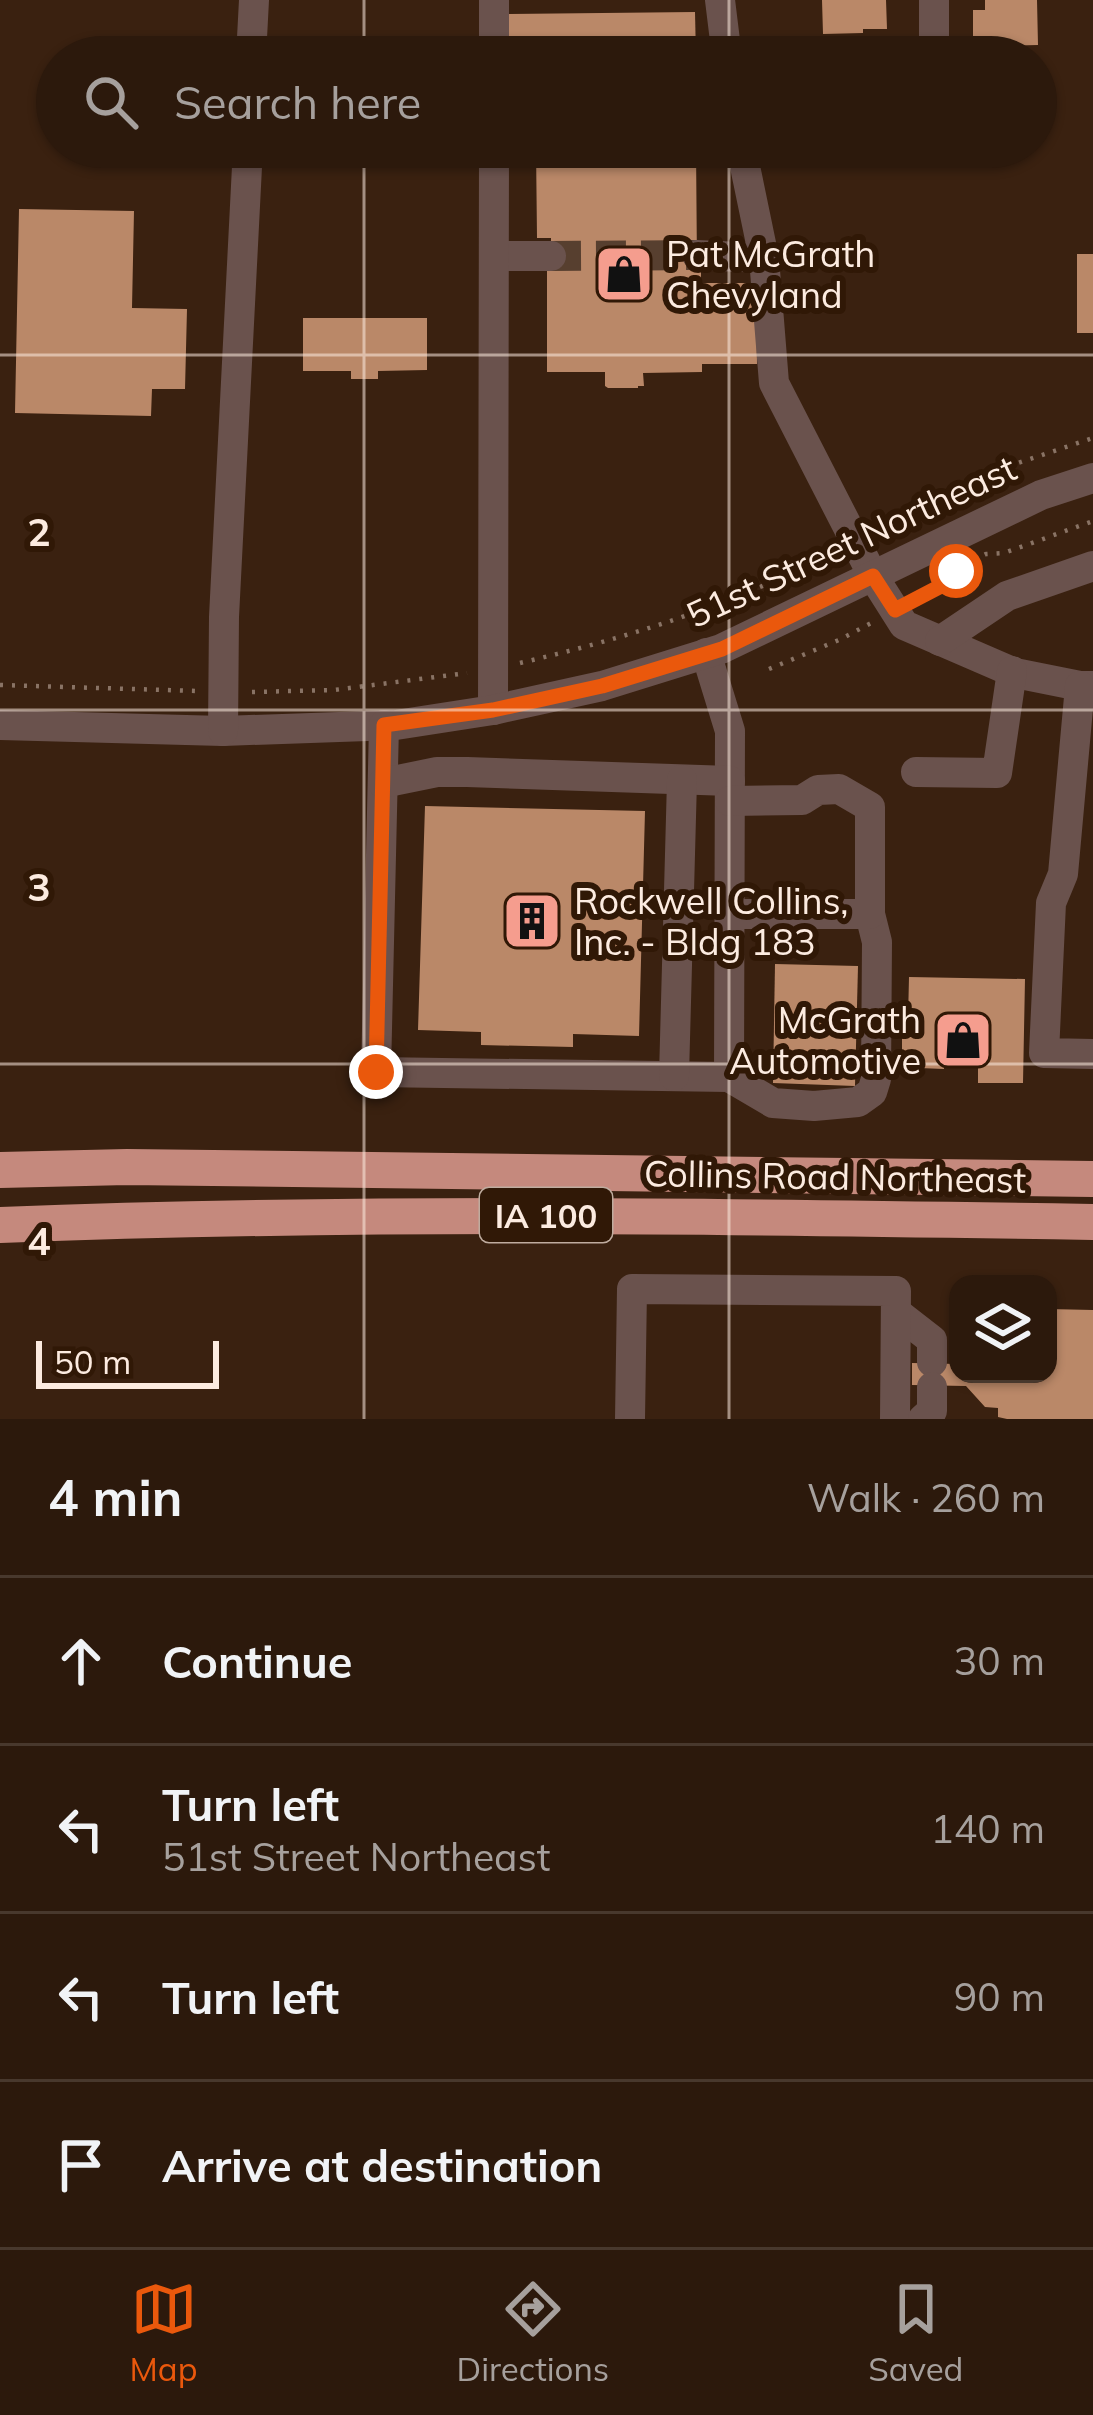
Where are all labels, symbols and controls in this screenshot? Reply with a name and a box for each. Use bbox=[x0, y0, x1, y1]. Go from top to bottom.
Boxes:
search box bbox=[36, 36, 1057, 168]
icon: search bbox=[78, 69, 144, 135]
text: Search here bbox=[174, 74, 421, 130]
place label: Pat McGrath Chevyland bbox=[666, 231, 875, 317]
shop icon: Pat McGrath Chevyland bbox=[593, 243, 655, 305]
street label: 51st Street Northeast bbox=[679, 445, 1023, 637]
text: 2 bbox=[27, 507, 51, 556]
route start bbox=[929, 544, 983, 598]
text: 3 bbox=[27, 862, 51, 911]
place label: Rockwell Collins, Inc. - Bldg 183 bbox=[574, 878, 849, 964]
building icon: Rockwell Collins, Inc. - Bldg 183 bbox=[501, 890, 563, 952]
place label: McGrath Automotive bbox=[729, 997, 921, 1083]
shop icon: McGrath Automotive bbox=[932, 1009, 994, 1071]
route end bbox=[349, 1045, 403, 1099]
street label: Collins Road Northeast bbox=[644, 1150, 1026, 1202]
road number: IA 100 bbox=[480, 1188, 612, 1242]
text: 4 bbox=[27, 1216, 51, 1265]
map controls bbox=[949, 1275, 1057, 1383]
button: layers bbox=[949, 1275, 1057, 1383]
scale bar bbox=[36, 1335, 219, 1388]
text: 50 m bbox=[54, 1341, 131, 1382]
text: 4 min bbox=[48, 1465, 183, 1529]
text: Walk · 260 m bbox=[807, 1473, 1045, 1522]
icon: ahead bbox=[48, 1628, 114, 1694]
text: Continue bbox=[162, 1633, 352, 1689]
text: 30 m bbox=[954, 1636, 1045, 1685]
text: Turn left bbox=[162, 1776, 339, 1832]
icon: left bbox=[48, 1796, 114, 1862]
text: 140 m bbox=[930, 1804, 1045, 1853]
text: 51st Street Northeast bbox=[162, 1832, 550, 1881]
icon: left bbox=[48, 1964, 114, 2030]
text: Turn left bbox=[162, 1969, 339, 2025]
text: 90 m bbox=[954, 1972, 1045, 2021]
icon: arrive bbox=[48, 2132, 114, 2198]
text: Arrive at destination bbox=[162, 2137, 602, 2193]
tab: Map bbox=[130, 2276, 197, 2389]
tab: Directions bbox=[457, 2276, 609, 2389]
tab: Saved bbox=[868, 2276, 963, 2389]

